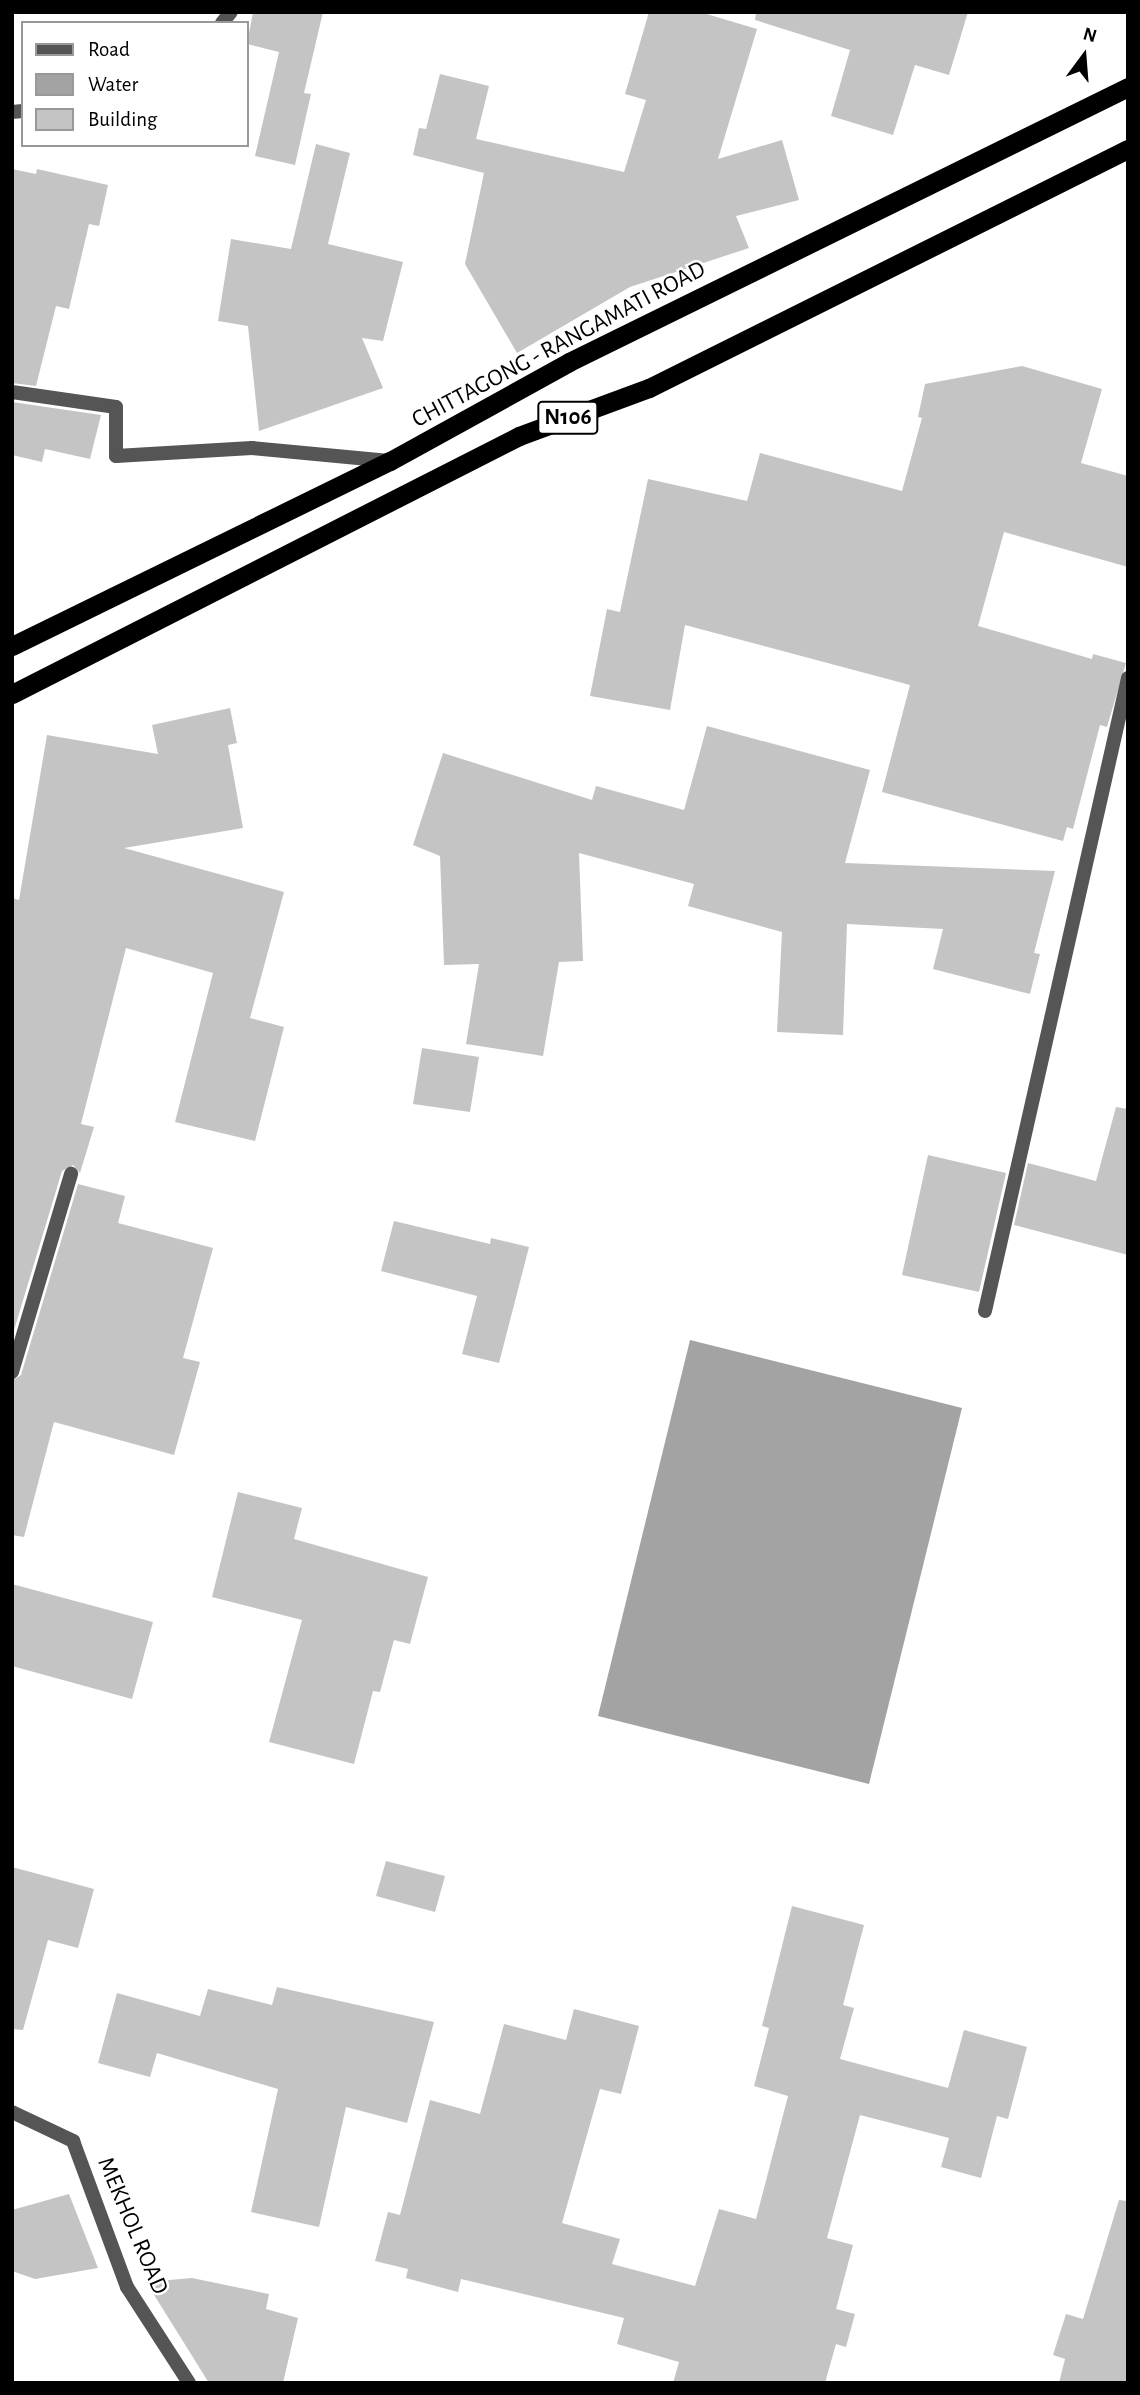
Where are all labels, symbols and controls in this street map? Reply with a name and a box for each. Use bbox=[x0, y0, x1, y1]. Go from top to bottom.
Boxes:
legend bbox=[21, 21, 248, 147]
north arrow bbox=[1049, 21, 1119, 91]
text: N bbox=[1081, 24, 1099, 46]
text: Road bbox=[88, 39, 130, 60]
text: Water bbox=[88, 74, 138, 95]
text: Building bbox=[88, 109, 157, 130]
street label: CHITTAGONG - RANGAMATI ROAD bbox=[407, 255, 711, 435]
road number: N106 bbox=[536, 398, 600, 438]
street label: MEKHOL ROAD bbox=[90, 2153, 174, 2299]

